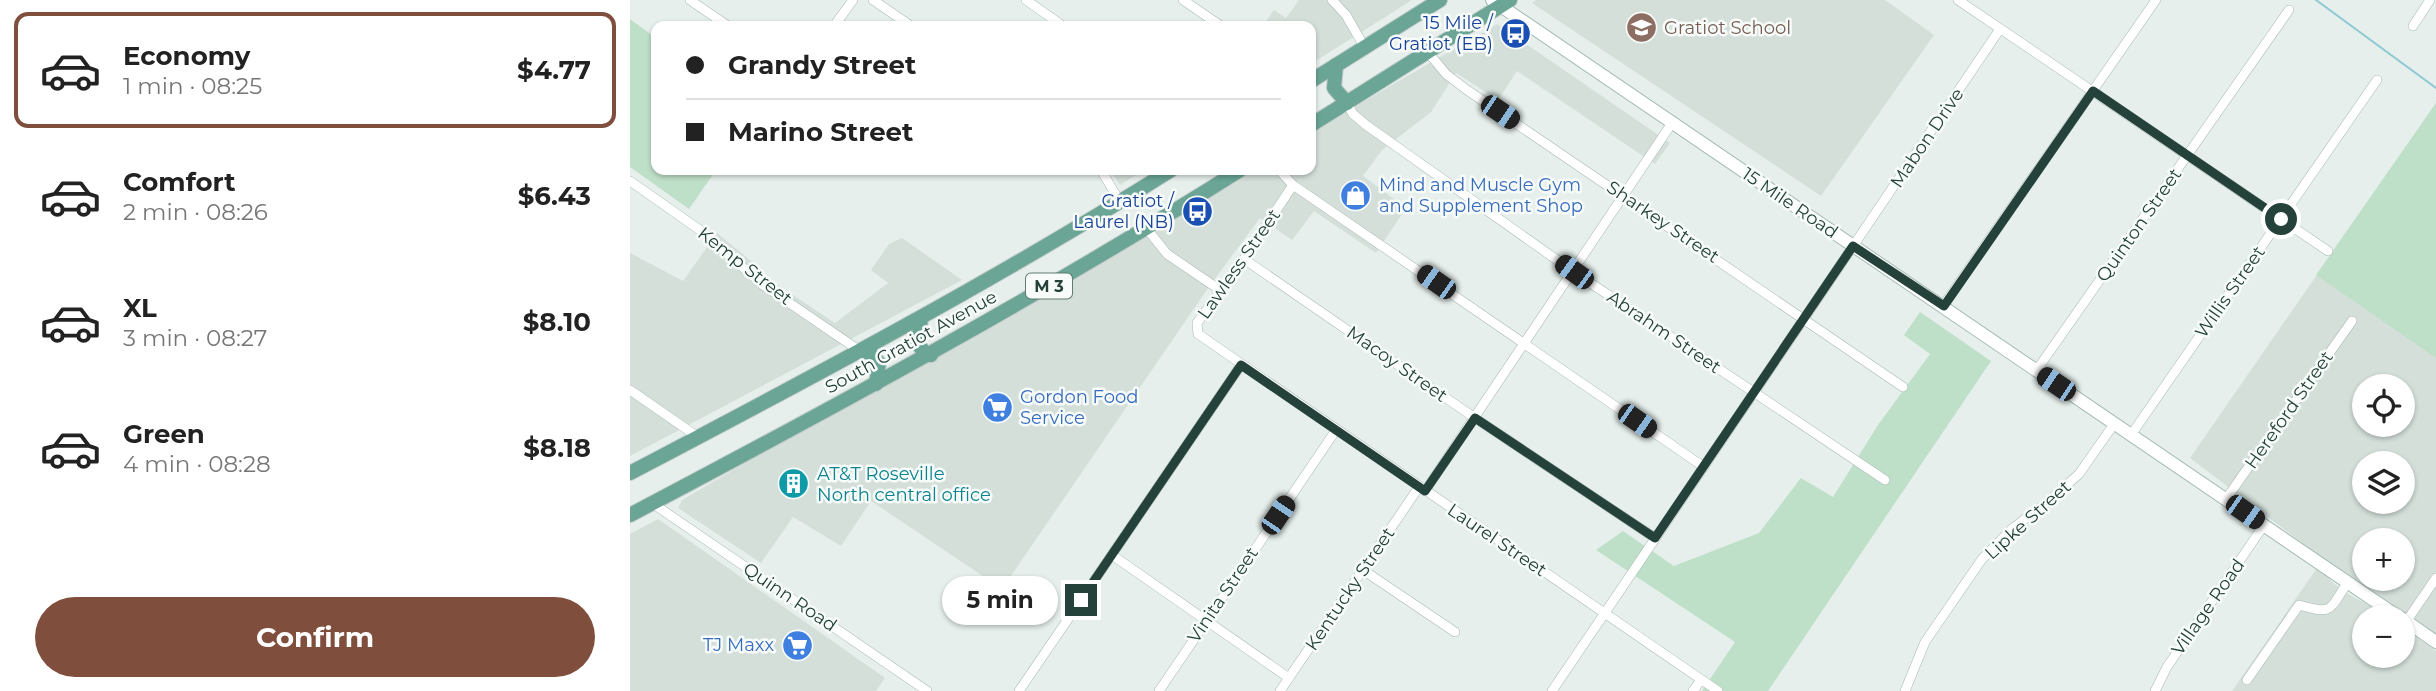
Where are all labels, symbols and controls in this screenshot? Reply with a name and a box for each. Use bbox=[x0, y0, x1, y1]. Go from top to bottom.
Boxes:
school or university icon: Gratiot School bbox=[1624, 11, 1658, 45]
place label: 15 Mile / Gratiot (EB) bbox=[1389, 12, 1494, 55]
bus stop icon: 15 Mile / Gratiot (EB) bbox=[1499, 16, 1533, 50]
place label: Gratiot School bbox=[1664, 17, 1791, 39]
icon: car bbox=[39, 39, 102, 102]
text: Economy bbox=[123, 40, 250, 72]
text: Grandy Street bbox=[728, 49, 916, 81]
text: $4.77 bbox=[517, 54, 591, 86]
text: 1 min · 08:25 bbox=[123, 72, 262, 100]
street label: Mabon Drive bbox=[1886, 84, 1968, 192]
car bbox=[1477, 92, 1524, 132]
text: Marino Street bbox=[728, 116, 913, 148]
street label: 15 Mile Road bbox=[1738, 163, 1842, 243]
street label: Quinton Street bbox=[2092, 164, 2186, 286]
icon: car bbox=[39, 165, 102, 228]
text: Comfort bbox=[123, 166, 235, 198]
place label: Mind and Muscle Gym and Supplement Shop bbox=[1379, 174, 1583, 217]
street label: Sharkey Street bbox=[1603, 176, 1723, 268]
shop icon: Mind and Muscle Gym and Supplement Shop bbox=[1339, 178, 1373, 212]
text: $6.43 bbox=[518, 180, 591, 212]
place label: Gratiot / Laurel (NB) bbox=[1073, 190, 1175, 233]
bus stop icon: Gratiot / Laurel (NB) bbox=[1180, 194, 1214, 228]
text: 2 min · 08:26 bbox=[123, 198, 268, 226]
route start bbox=[2265, 203, 2297, 235]
street label: Lawless Street bbox=[1193, 205, 1285, 323]
street label: Kemp Street bbox=[693, 222, 797, 310]
street label: Willis Street bbox=[2190, 242, 2270, 342]
car bbox=[1551, 251, 1598, 293]
car bbox=[1413, 261, 1460, 303]
road number: M 3 bbox=[1026, 274, 1072, 298]
street label: South Gratiot Avenue bbox=[821, 286, 1001, 398]
street label: Abrahm Street bbox=[1603, 286, 1725, 378]
icon: car bbox=[39, 291, 102, 354]
text: XL bbox=[123, 292, 157, 324]
text: $8.10 bbox=[523, 306, 591, 338]
street label: Macoy Street bbox=[1342, 321, 1452, 407]
text: 3 min · 08:27 bbox=[123, 324, 267, 352]
street label: Hereford Street bbox=[2240, 347, 2338, 473]
car bbox=[2033, 364, 2080, 404]
map controls bbox=[2352, 374, 2415, 668]
button: locate bbox=[2352, 374, 2415, 437]
place label: Gordon Food Service bbox=[1020, 386, 1138, 429]
supermarket icon: Gordon Food Service bbox=[980, 390, 1014, 424]
car bbox=[1614, 400, 1661, 442]
icon: car bbox=[39, 417, 102, 480]
text: Green bbox=[123, 418, 205, 450]
text: $8.18 bbox=[523, 432, 591, 464]
text: 4 min · 08:28 bbox=[123, 450, 271, 478]
button: layers bbox=[2352, 451, 2415, 514]
place label: AT&T Roseville North central office bbox=[817, 463, 991, 506]
building icon: AT&T Roseville North central office bbox=[777, 467, 811, 501]
street label: Lipke Street bbox=[1980, 476, 2076, 564]
car bbox=[2222, 491, 2269, 533]
car bbox=[1258, 492, 1299, 538]
street label: Laurel Street bbox=[1443, 499, 1551, 581]
street label: Kentucky Street bbox=[1301, 523, 1399, 655]
button: + bbox=[2352, 528, 2415, 591]
street label: Vinita Street bbox=[1183, 543, 1263, 647]
street label: Village Road bbox=[2167, 555, 2249, 659]
street label: Quinn Road bbox=[739, 558, 841, 636]
callout: 5 min bbox=[941, 576, 1056, 624]
route end bbox=[1065, 584, 1097, 616]
text: 5 min bbox=[966, 586, 1034, 614]
button: Confirm bbox=[35, 597, 595, 677]
button: − bbox=[2352, 605, 2415, 668]
supermarket icon: TJ Maxx bbox=[780, 628, 814, 662]
place label: TJ Maxx bbox=[703, 634, 774, 656]

